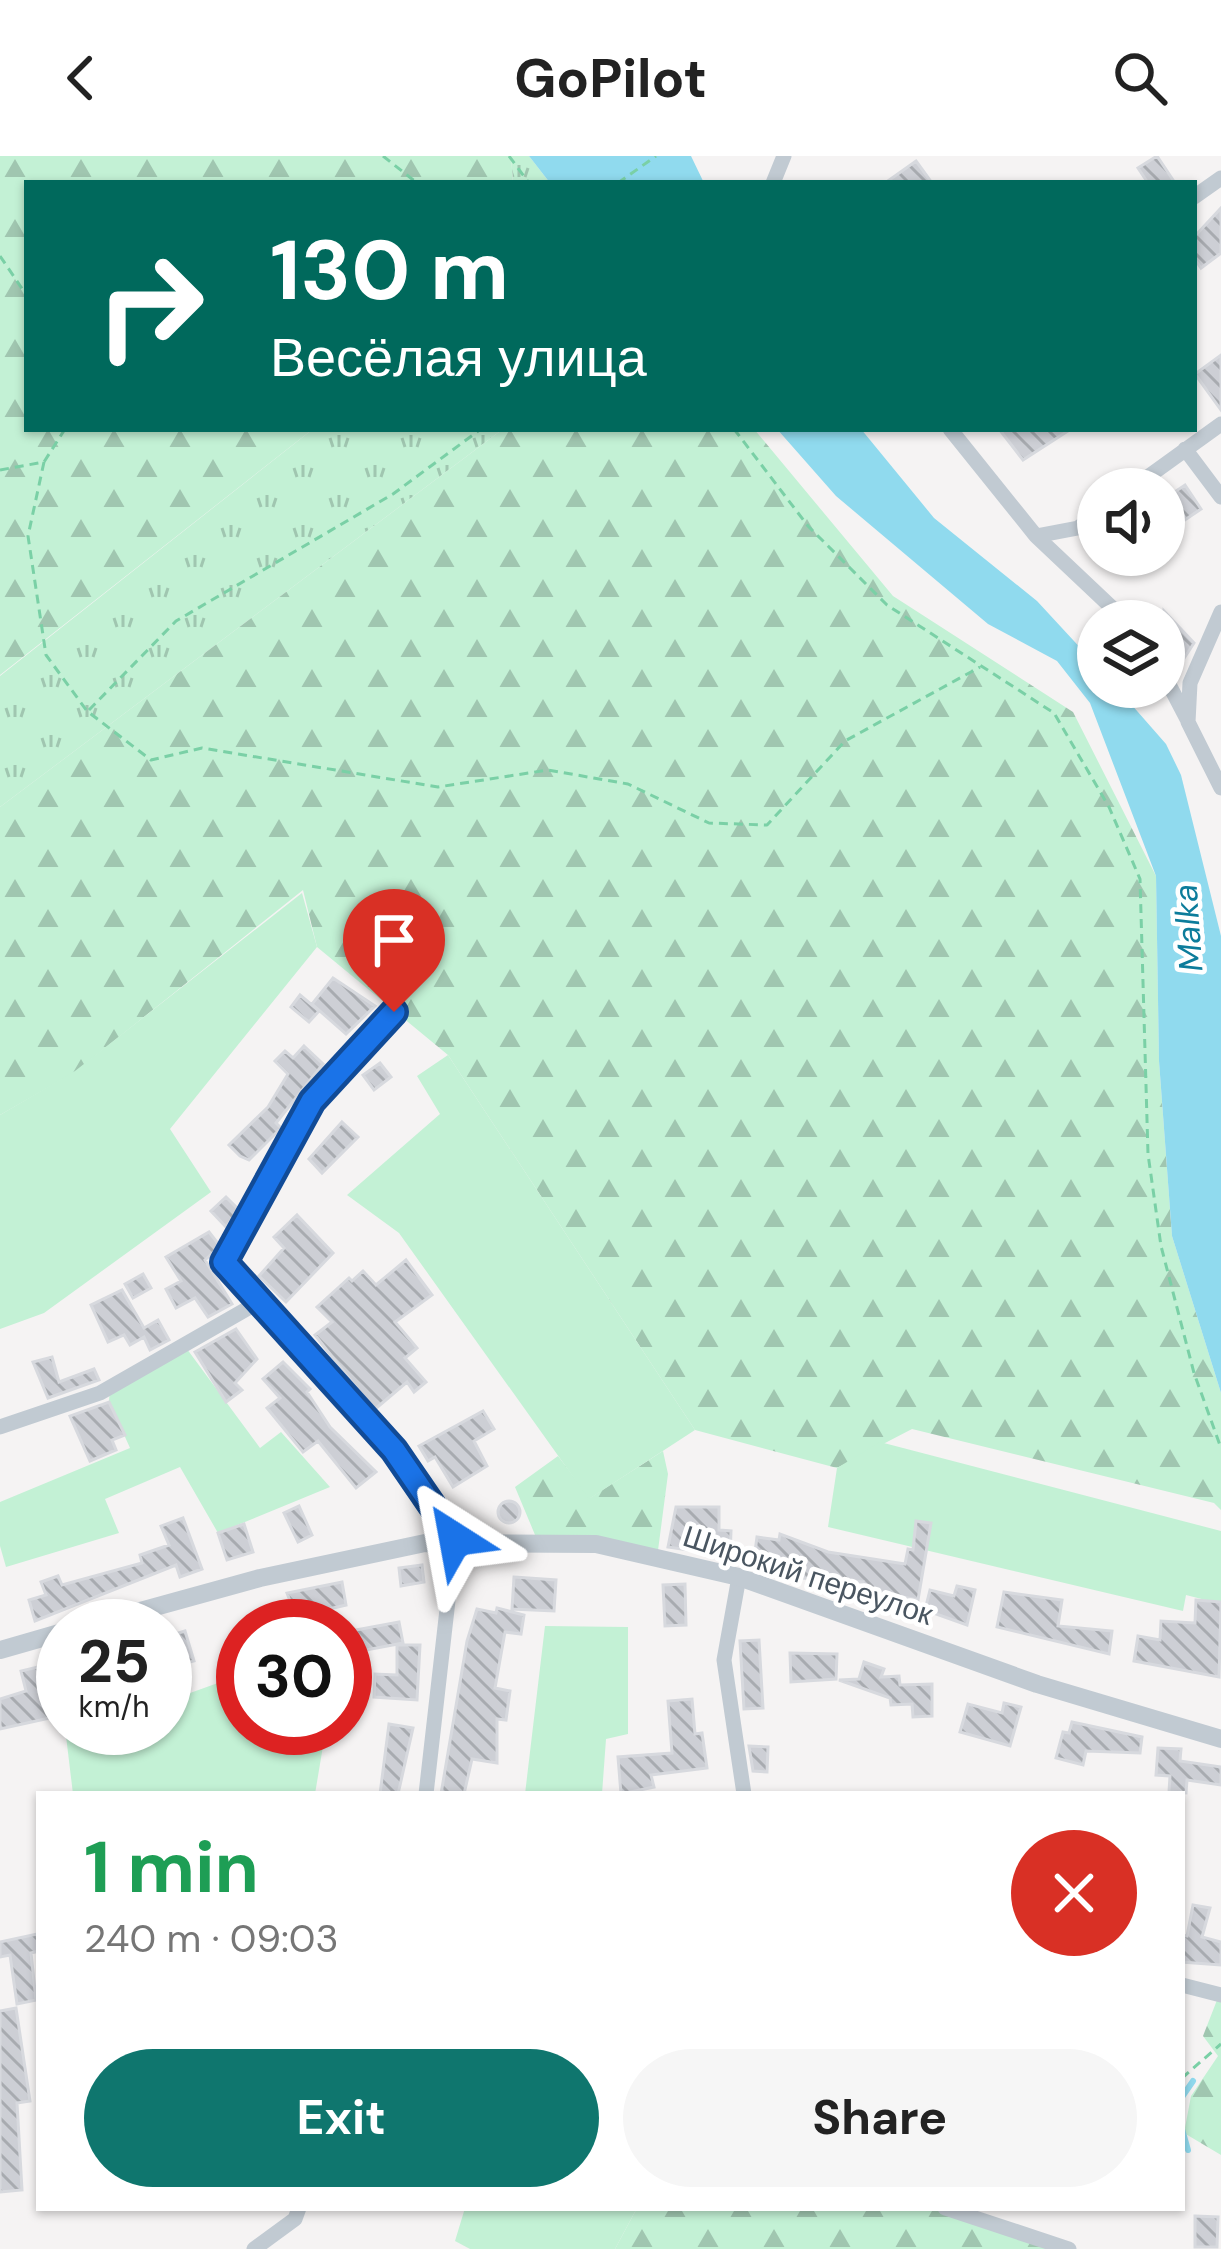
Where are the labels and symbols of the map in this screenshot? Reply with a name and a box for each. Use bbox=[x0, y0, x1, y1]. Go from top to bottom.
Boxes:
water label: Malka bbox=[1163, 883, 1213, 973]
pin bbox=[343, 889, 445, 1012]
position arrow bbox=[392, 1476, 518, 1602]
street label: Широкий переулок bbox=[678, 1516, 939, 1634]
speed limit sign: 30 bbox=[216, 1599, 372, 1755]

